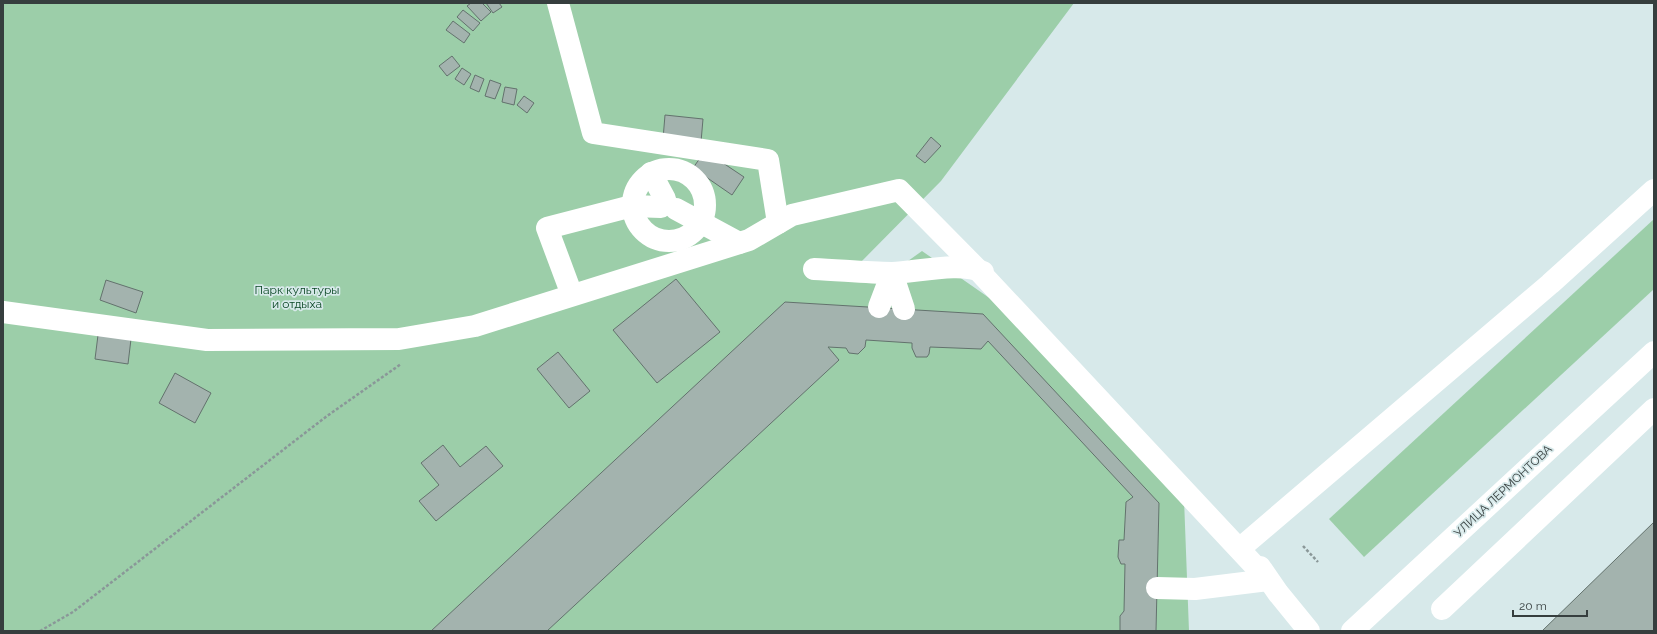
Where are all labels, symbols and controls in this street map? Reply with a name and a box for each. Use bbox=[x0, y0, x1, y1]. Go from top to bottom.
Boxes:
park label: Парк культуры и отдыха bbox=[254, 283, 340, 311]
street label: УЛИЦА ЛЕРМОНТОВА bbox=[1451, 442, 1555, 540]
scale bar bbox=[1513, 592, 1587, 618]
text: 20 m bbox=[1519, 599, 1547, 613]

